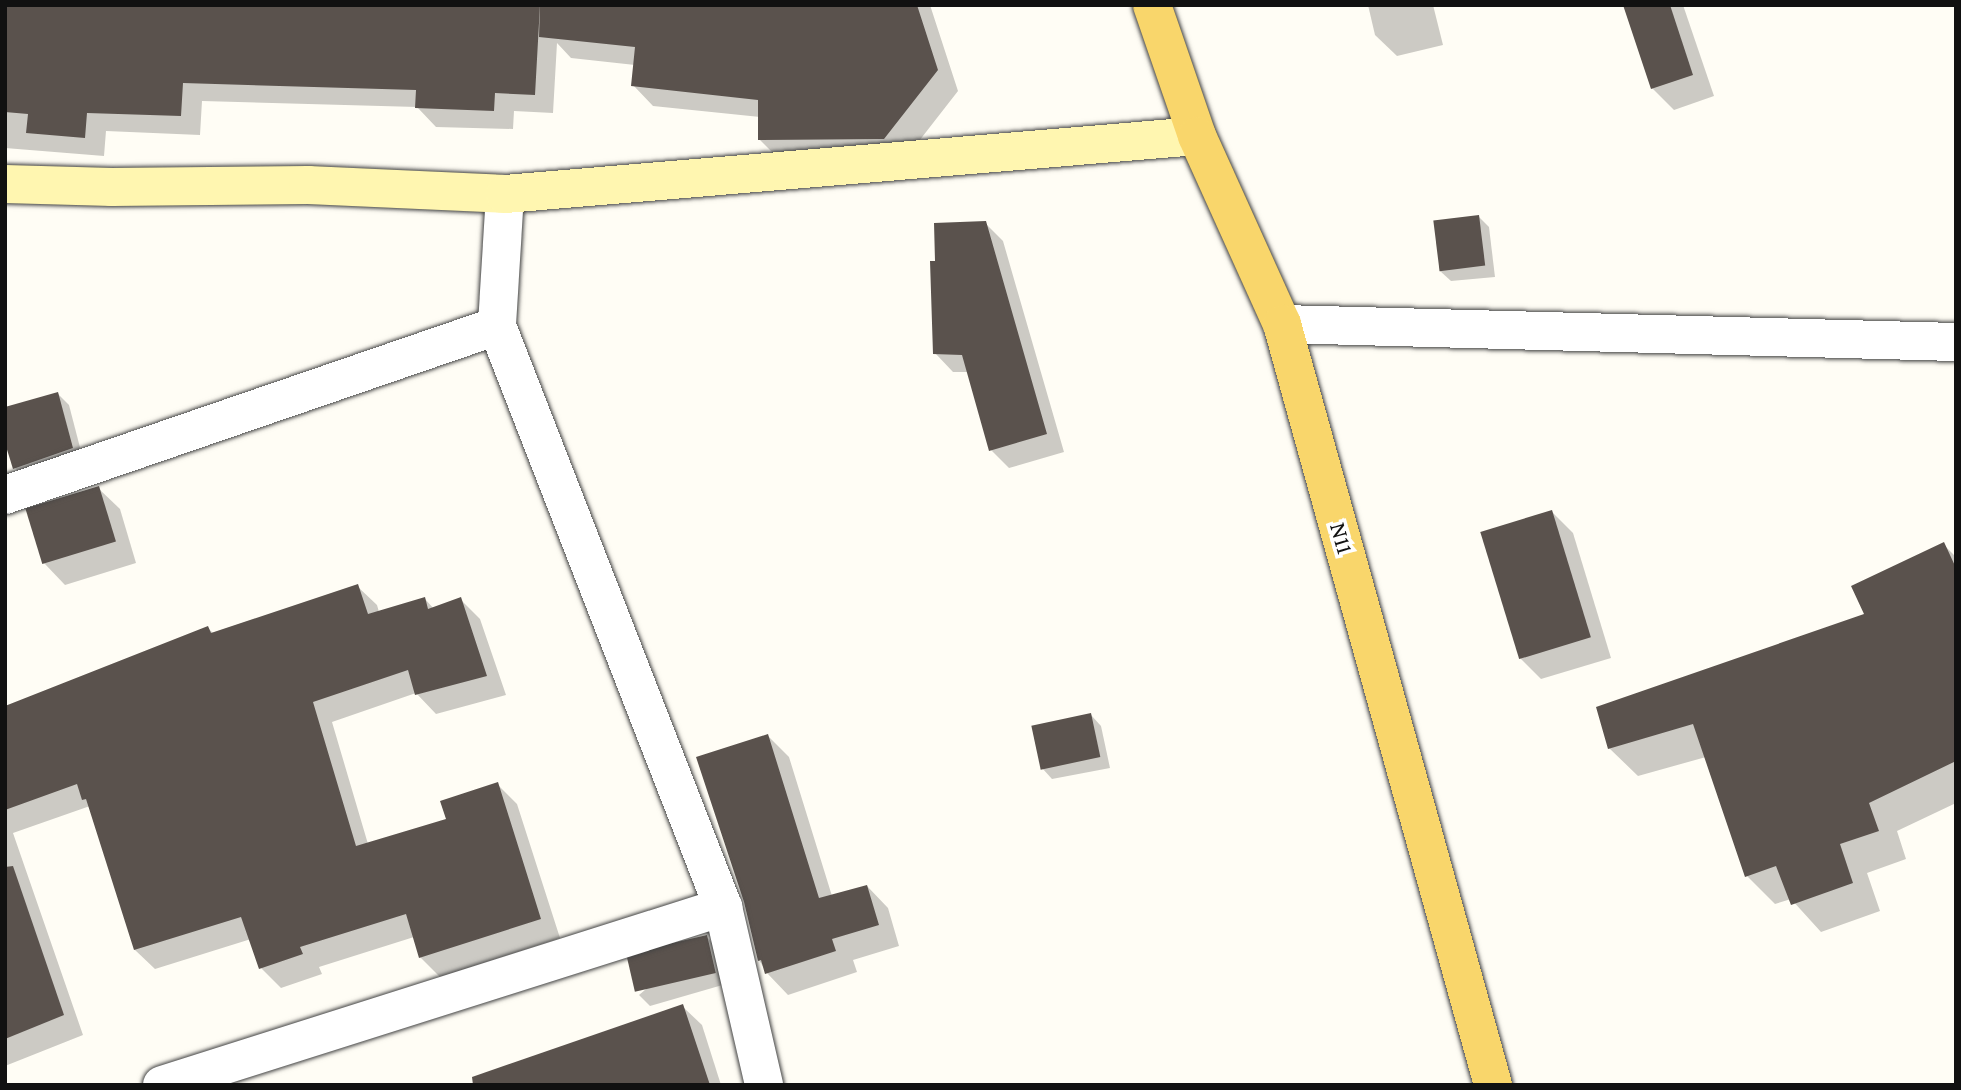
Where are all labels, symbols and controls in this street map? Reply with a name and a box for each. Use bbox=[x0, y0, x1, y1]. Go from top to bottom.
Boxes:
street label: N11 bbox=[1324, 519, 1360, 557]

